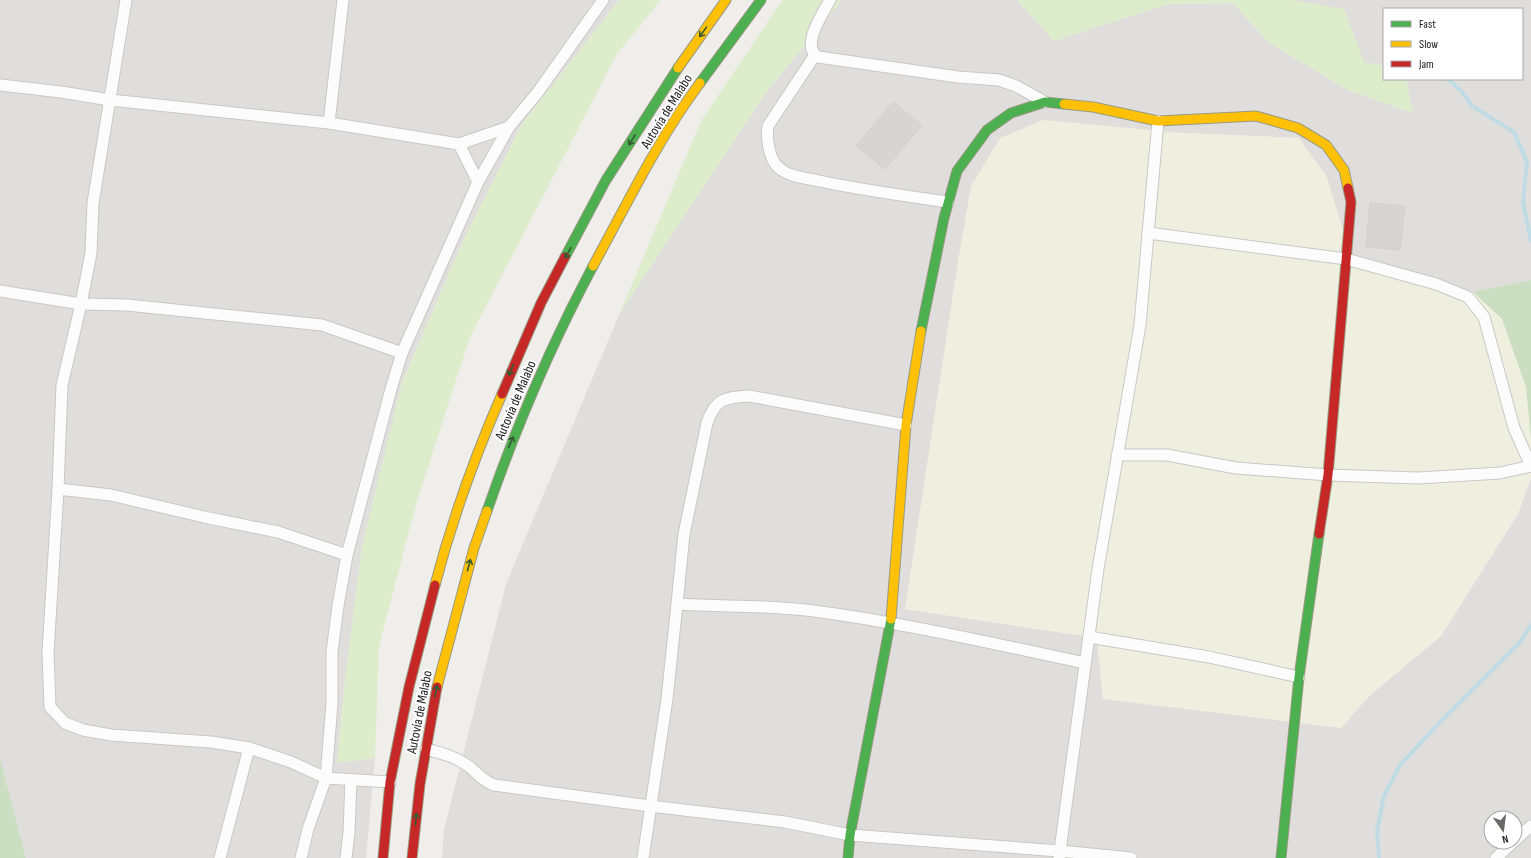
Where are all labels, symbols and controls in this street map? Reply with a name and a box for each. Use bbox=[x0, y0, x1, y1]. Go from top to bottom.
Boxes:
legend bbox=[1383, 8, 1523, 80]
text: Fast bbox=[1419, 17, 1436, 32]
one-way arrow bbox=[699, 26, 707, 37]
text: Slow bbox=[1419, 37, 1438, 52]
text: Jam bbox=[1418, 57, 1434, 72]
street label: Autovía de Malabo bbox=[636, 71, 696, 152]
one-way arrow bbox=[628, 134, 636, 145]
one-way arrow bbox=[563, 247, 571, 259]
street label: Autovía de Malabo bbox=[491, 358, 540, 443]
one-way arrow bbox=[507, 364, 515, 376]
one-way arrow bbox=[508, 437, 516, 449]
one-way arrow bbox=[466, 559, 473, 572]
street label: Autovía de Malabo bbox=[403, 669, 436, 756]
one-way arrow bbox=[432, 685, 440, 698]
north arrow bbox=[1483, 810, 1523, 850]
one-way arrow bbox=[413, 813, 420, 826]
text: N bbox=[1501, 832, 1510, 846]

